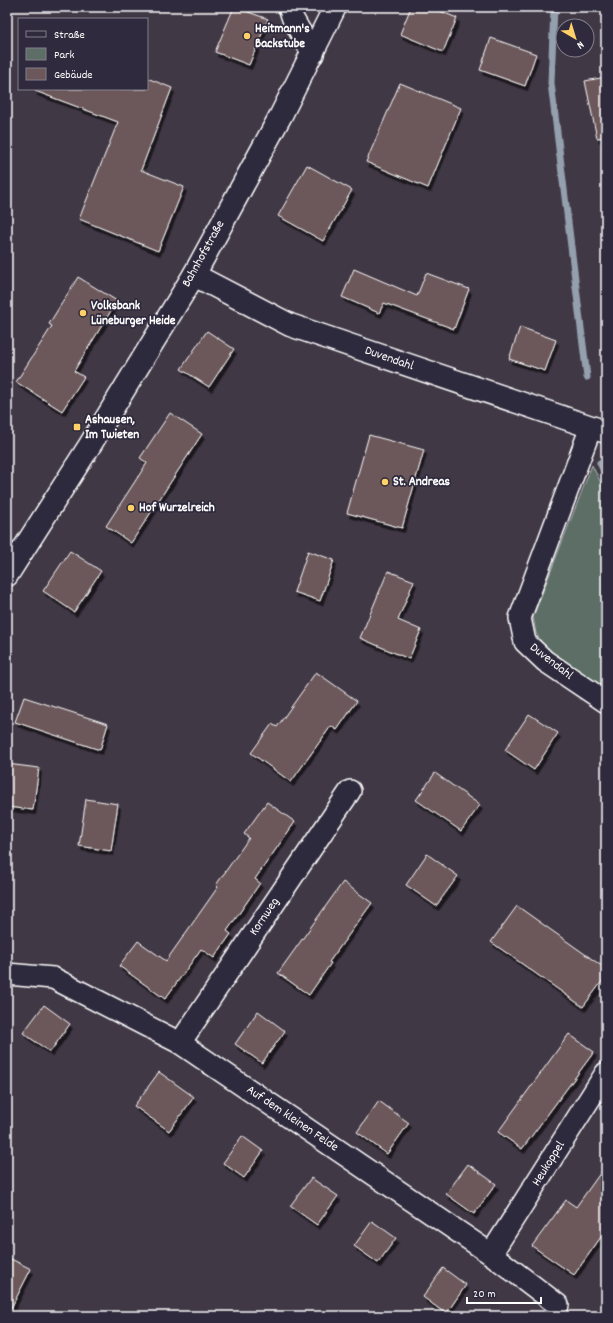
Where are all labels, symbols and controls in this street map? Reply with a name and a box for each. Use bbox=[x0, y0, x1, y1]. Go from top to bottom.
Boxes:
legend bbox=[18, 18, 148, 90]
north arrow bbox=[555, 18, 595, 58]
place label: Heitmann's Backstube bbox=[255, 20, 310, 54]
text: Straße bbox=[54, 27, 85, 44]
marker: Heitmann's Backstube bbox=[242, 31, 252, 41]
text: N bbox=[572, 36, 587, 53]
text: Park bbox=[54, 47, 75, 64]
text: Gebäude bbox=[54, 67, 93, 84]
street label: Bahnhofstraße bbox=[178, 217, 230, 291]
place label: Volksbank Lüneburger Heide bbox=[91, 297, 176, 331]
marker: Volksbank Lüneburger Heide bbox=[78, 308, 88, 318]
street label: Duvendahl bbox=[362, 342, 416, 376]
place label: Ashausen, Im Twieten bbox=[85, 411, 139, 445]
marker: Ashausen, Im Twieten bbox=[72, 422, 82, 432]
place label: St. Andreas bbox=[393, 473, 451, 492]
marker: St. Andreas bbox=[380, 477, 390, 487]
place label: Hof Wurzelreich bbox=[139, 499, 215, 518]
marker: Hof Wurzelreich bbox=[126, 503, 136, 513]
street label: Duvendahl bbox=[525, 639, 577, 685]
street label: Kornweg bbox=[245, 894, 285, 940]
street label: Auf dem kleinen Felde bbox=[242, 1081, 342, 1157]
street label: Heukoppel bbox=[528, 1138, 570, 1190]
scale bar bbox=[467, 1279, 541, 1305]
text: 20 m bbox=[473, 1286, 496, 1303]

